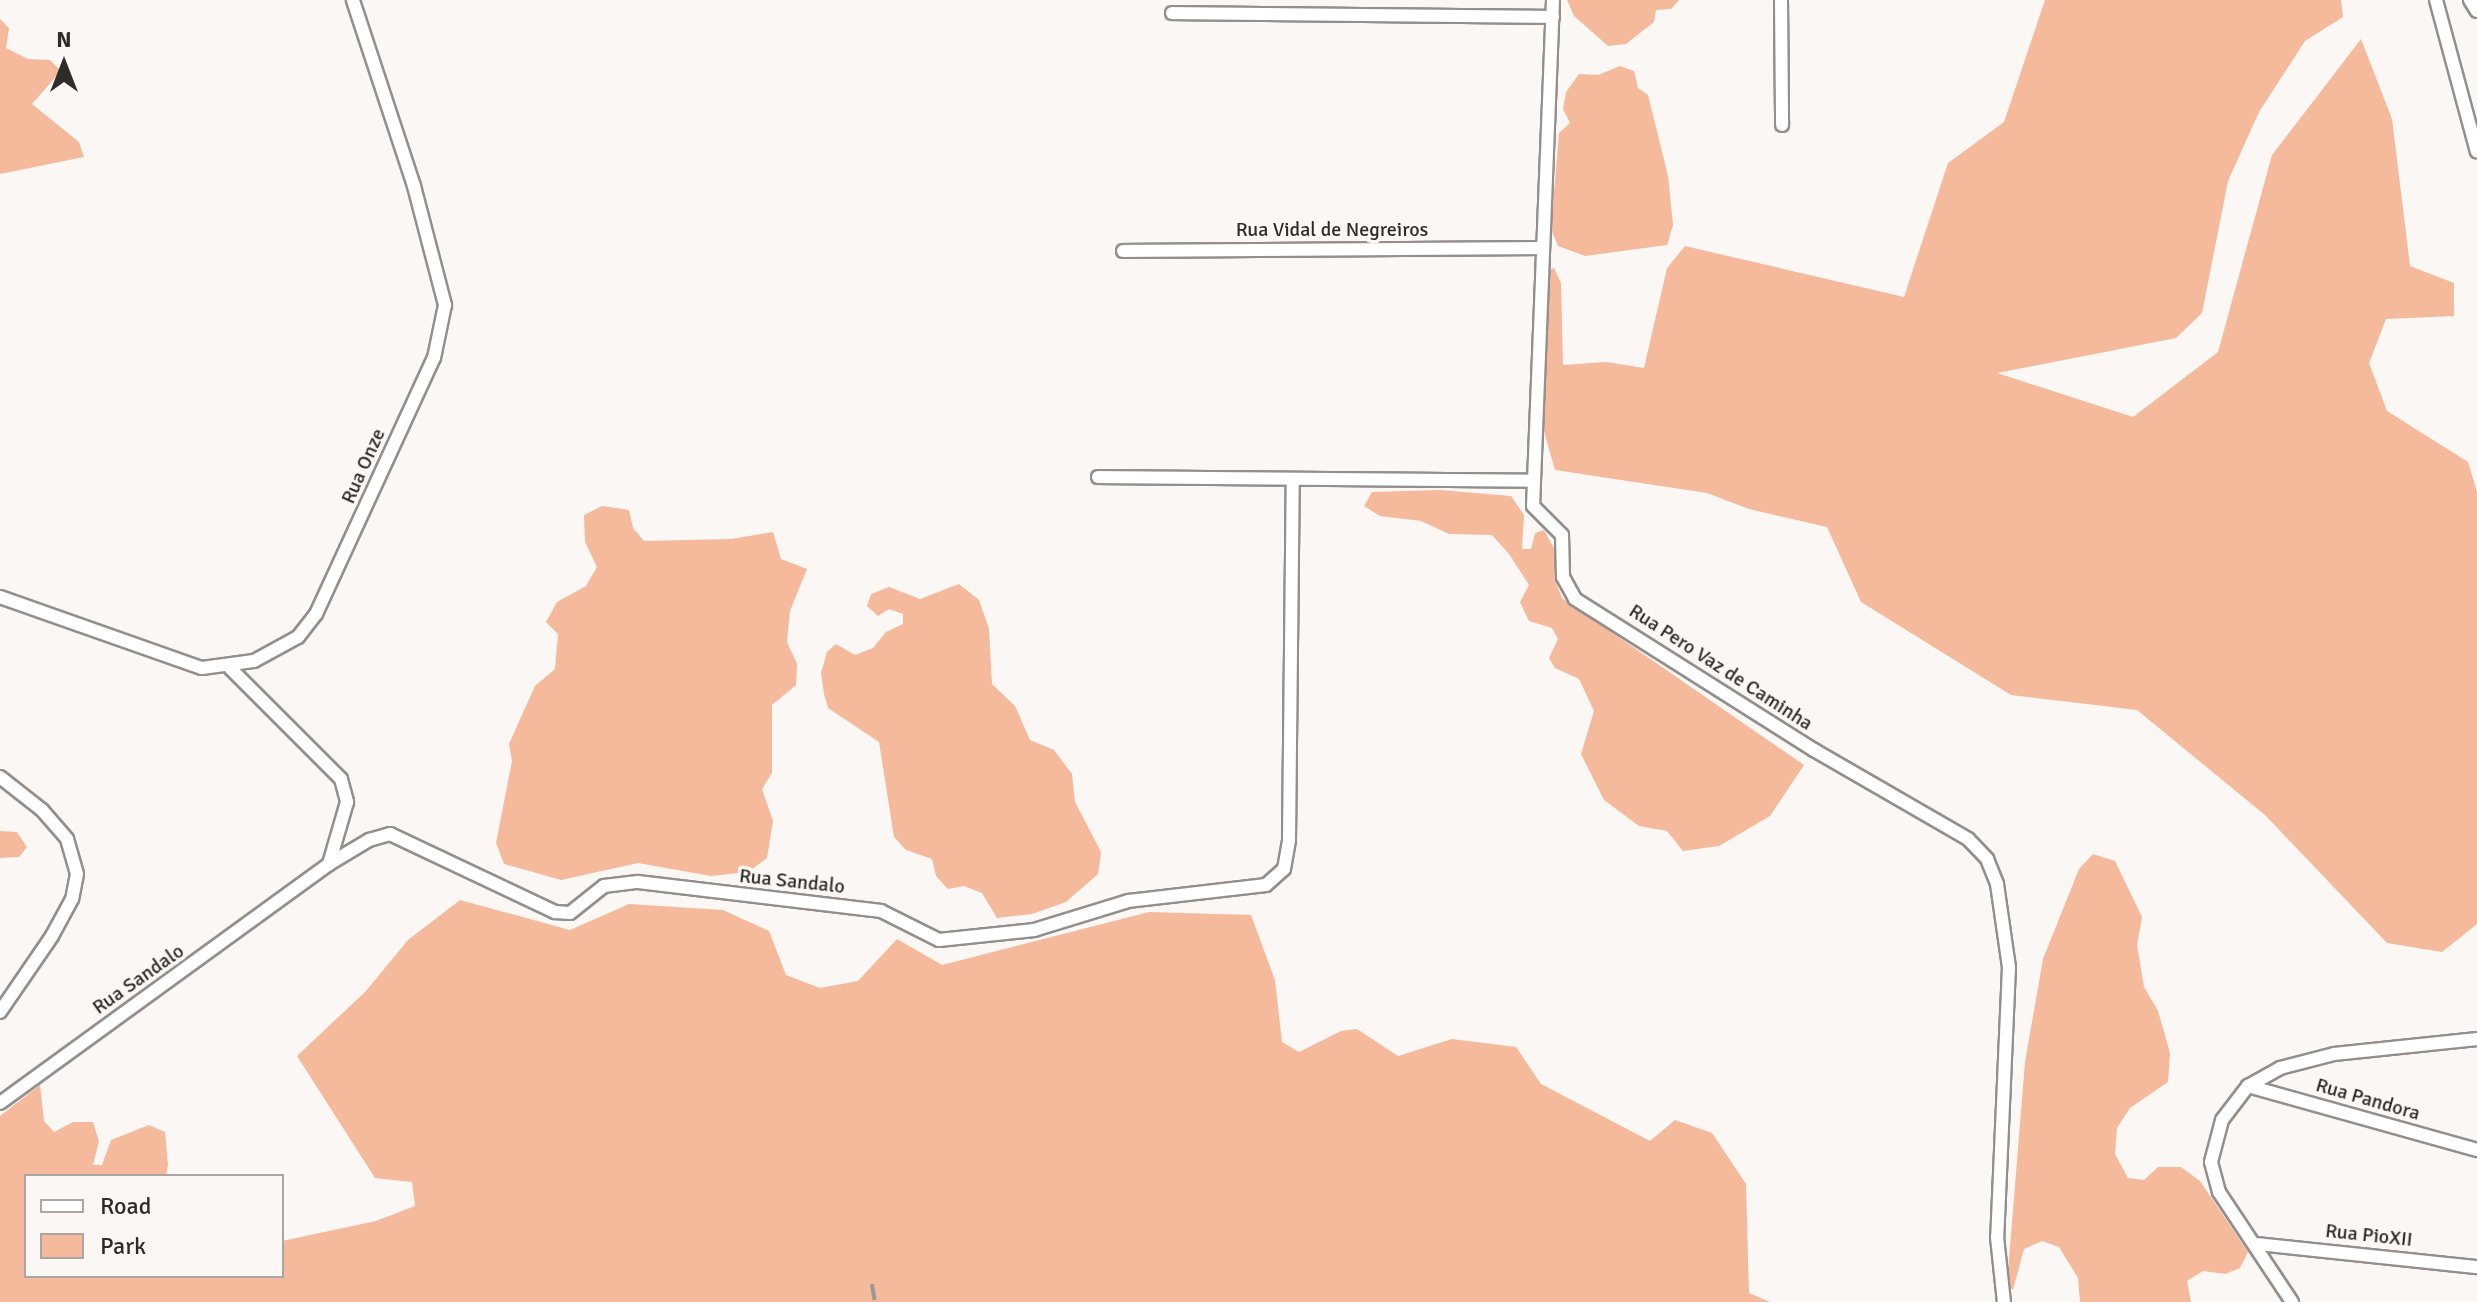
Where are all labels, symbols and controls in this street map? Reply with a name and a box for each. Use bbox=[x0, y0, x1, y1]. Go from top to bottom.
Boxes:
north arrow bbox=[24, 24, 104, 104]
text: N bbox=[56, 26, 72, 53]
street label: Rua Vidal de Negreiros bbox=[1236, 217, 1428, 241]
street label: Rua Onze bbox=[336, 425, 390, 507]
street label: Rua Pero Vaz de Caminha bbox=[1625, 599, 1817, 735]
street label: Rua Sandalo bbox=[738, 864, 846, 898]
street label: Rua Sandalo bbox=[88, 939, 188, 1019]
street label: Rua Pandora bbox=[2313, 1073, 2423, 1125]
legend bbox=[24, 1174, 284, 1278]
text: Road bbox=[100, 1191, 151, 1221]
street label: Rua PioXII bbox=[2324, 1218, 2414, 1252]
text: Park bbox=[100, 1231, 146, 1261]

